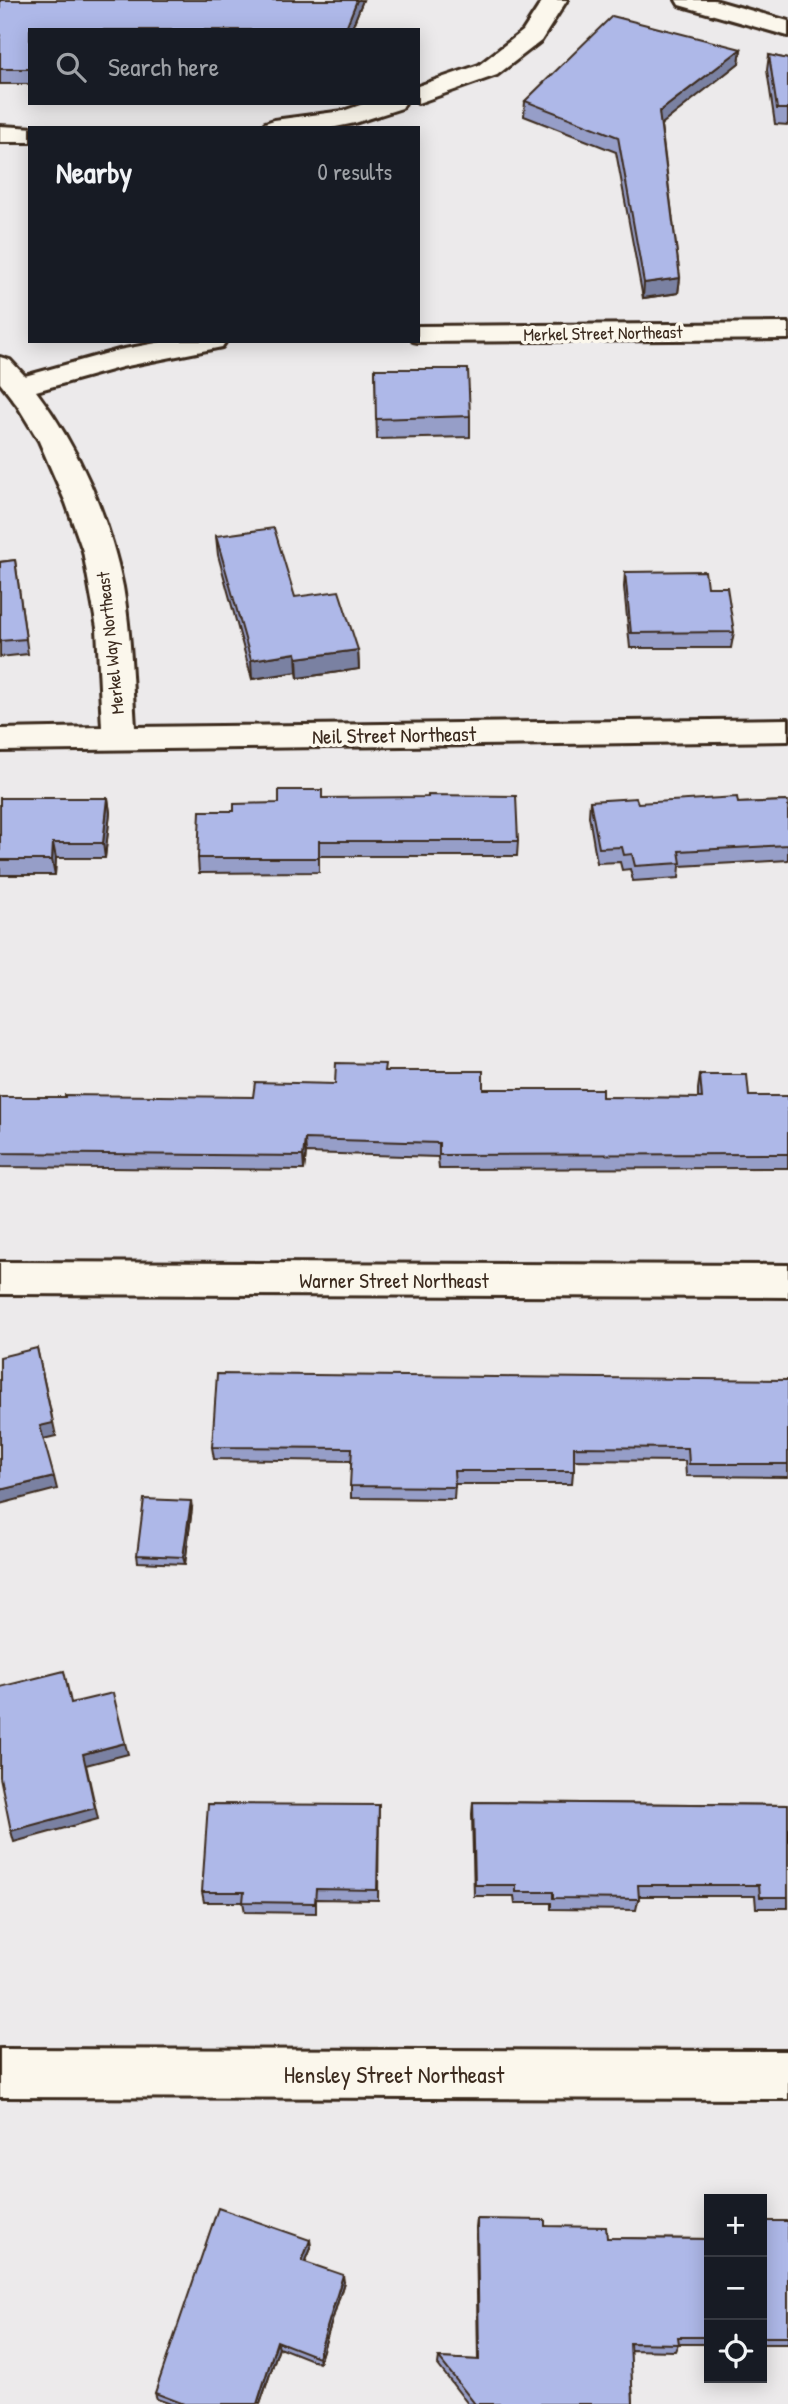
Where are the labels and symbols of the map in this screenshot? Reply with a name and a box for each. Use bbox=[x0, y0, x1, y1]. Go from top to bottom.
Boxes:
street label: Merkel Street Northeast bbox=[523, 319, 684, 347]
street label: Merkel Way Northeast bbox=[90, 570, 130, 715]
street label: Neil Street Northeast bbox=[312, 719, 477, 751]
street label: Warner Street Northeast bbox=[299, 1266, 489, 1295]
street label: Hensley Street Northeast bbox=[284, 2058, 505, 2090]

